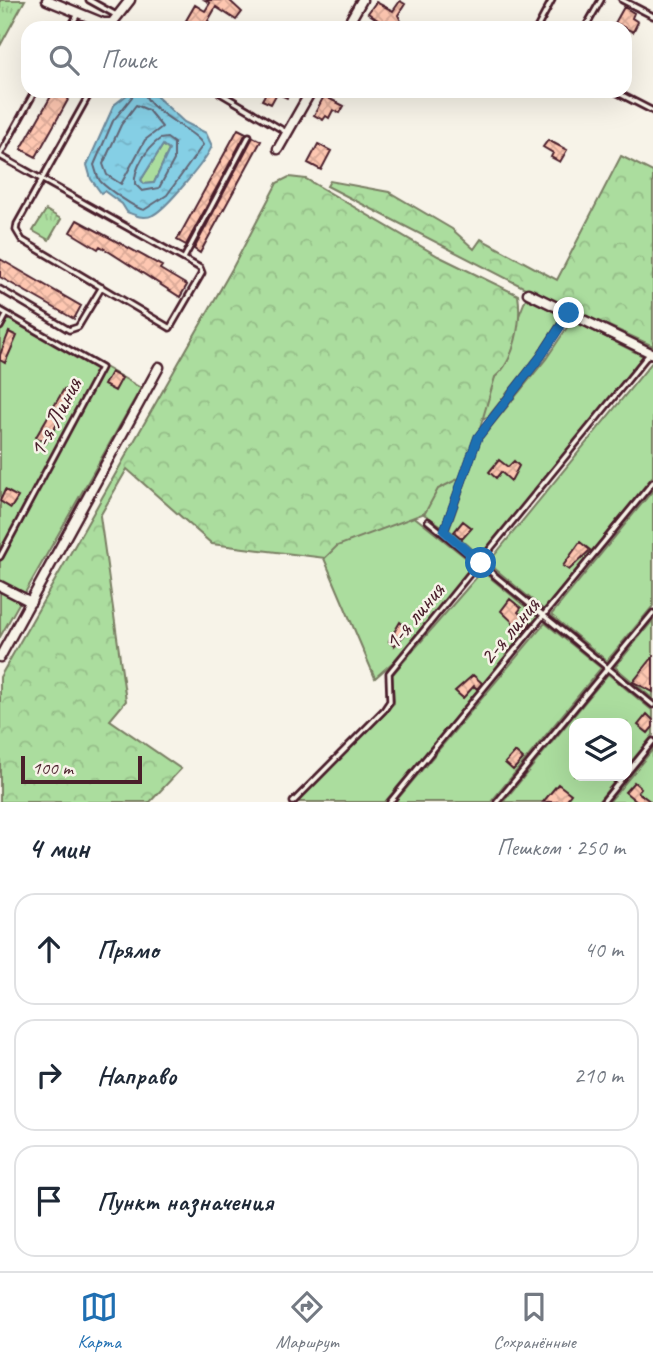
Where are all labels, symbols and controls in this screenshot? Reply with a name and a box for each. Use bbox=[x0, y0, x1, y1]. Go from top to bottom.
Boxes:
search box bbox=[21, 21, 632, 98]
icon: search bbox=[45, 41, 83, 79]
text: Поиск bbox=[101, 43, 156, 76]
route end bbox=[553, 297, 584, 328]
street label: 1-я Линия bbox=[22, 371, 89, 462]
route start bbox=[465, 547, 496, 578]
street label: 1-я линия bbox=[377, 575, 452, 656]
street label: 2-я линия bbox=[472, 590, 547, 671]
map controls bbox=[569, 718, 632, 781]
button: layers bbox=[569, 718, 632, 781]
scale bar bbox=[21, 753, 142, 785]
text: 100 m bbox=[32, 756, 73, 780]
text: 4 мин bbox=[28, 829, 89, 867]
text: Пешком · 250 m bbox=[497, 833, 625, 862]
icon: ahead bbox=[30, 930, 68, 968]
text: Прямо bbox=[97, 933, 159, 966]
text: 40 m bbox=[584, 935, 623, 964]
icon: right bbox=[30, 1056, 68, 1094]
text: Направо bbox=[97, 1059, 176, 1092]
text: 210 m bbox=[574, 1061, 623, 1090]
icon: arrive bbox=[30, 1182, 68, 1220]
text: Пункт назначения bbox=[97, 1185, 273, 1218]
tab: Карта bbox=[77, 1288, 121, 1354]
tab: Маршрут bbox=[276, 1288, 338, 1354]
tab: Сохранённые bbox=[493, 1288, 576, 1354]

